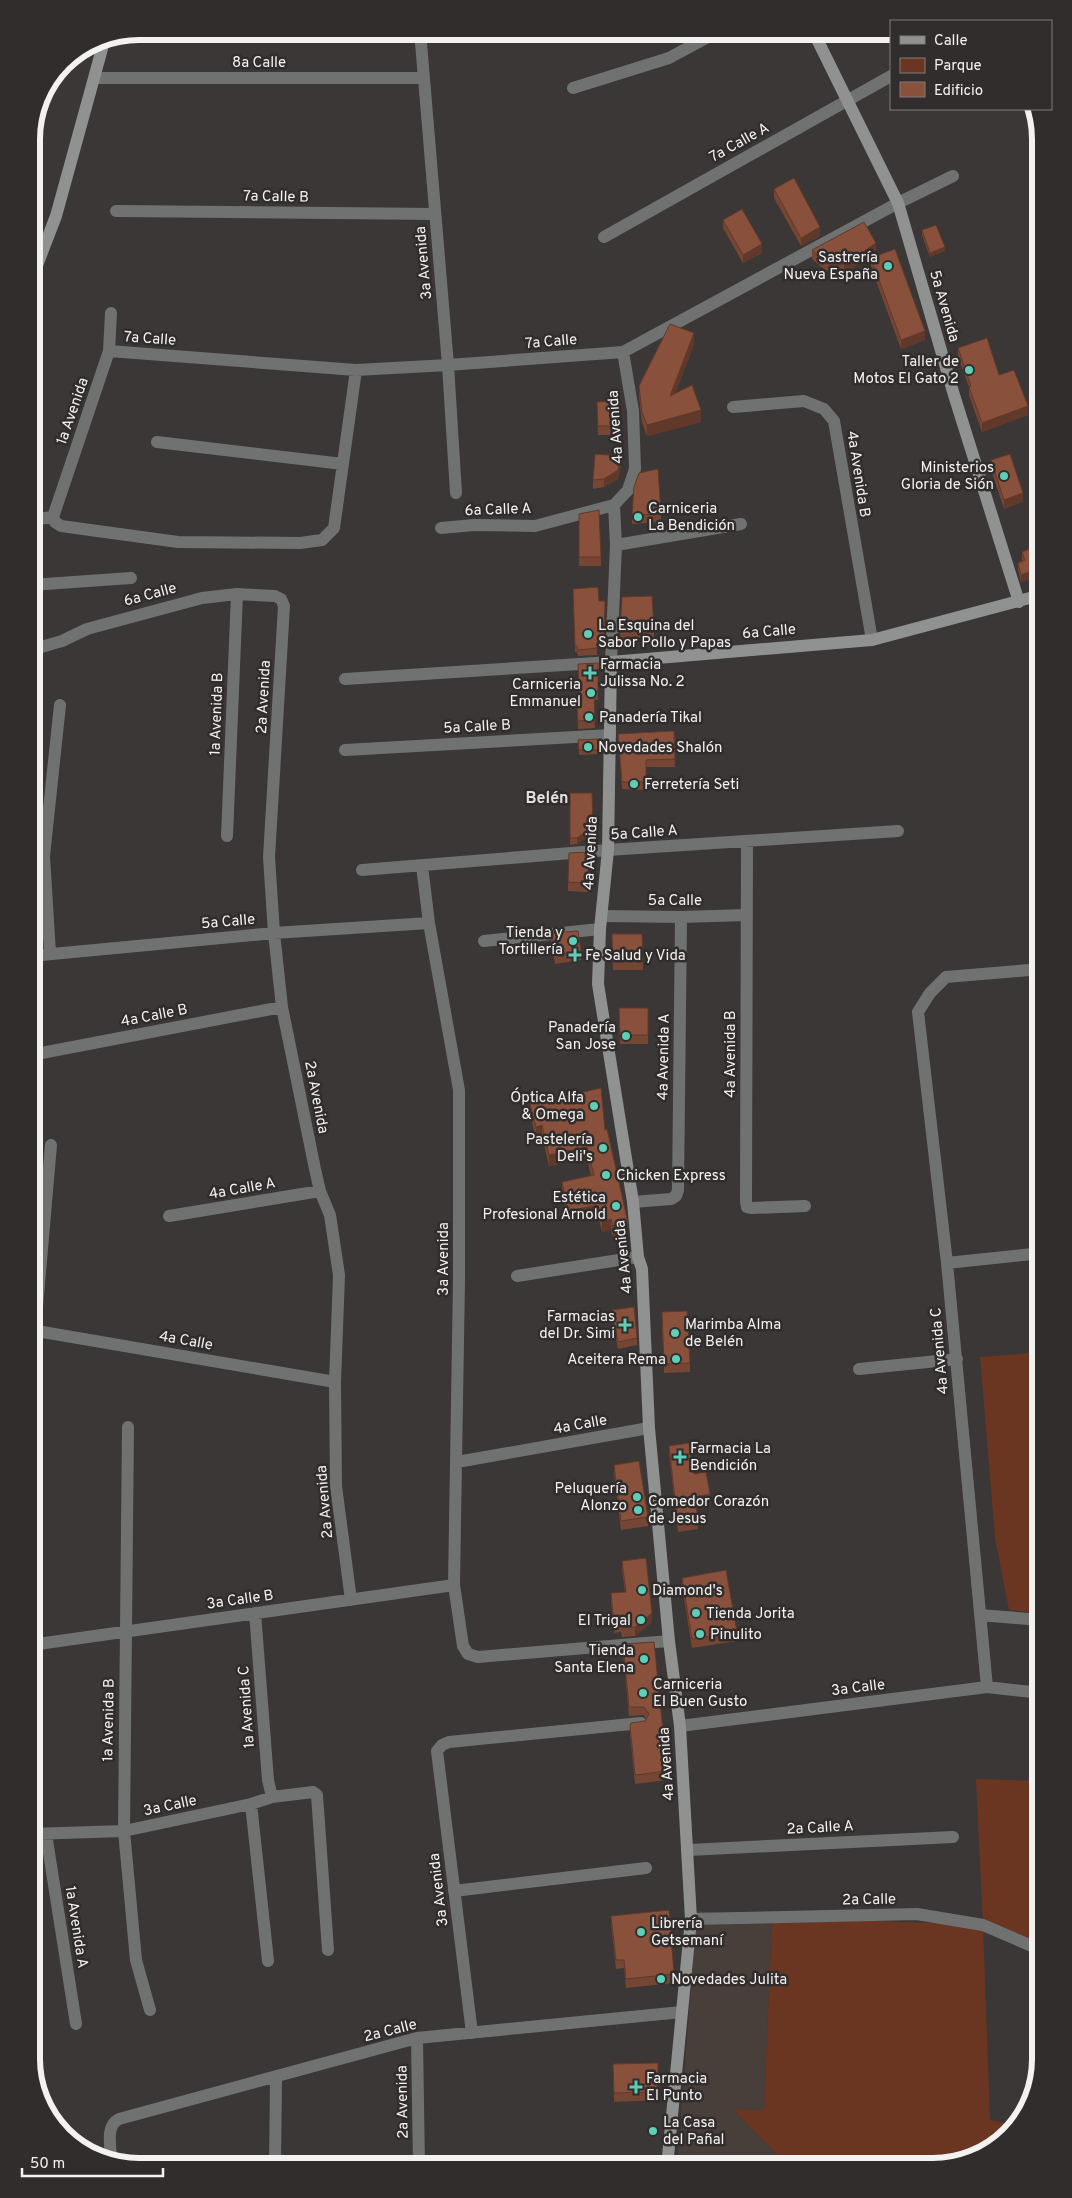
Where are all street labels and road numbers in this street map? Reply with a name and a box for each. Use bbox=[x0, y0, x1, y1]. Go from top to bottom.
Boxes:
street label: 8a Calle bbox=[232, 54, 286, 73]
street label: 7a Calle A bbox=[707, 119, 773, 167]
street label: 7a Calle B bbox=[243, 187, 309, 208]
street label: 3a Avenida bbox=[412, 225, 437, 300]
street label: 5a Avenida bbox=[924, 268, 963, 345]
street label: 7a Calle bbox=[123, 328, 177, 351]
street label: 7a Calle bbox=[524, 331, 578, 354]
street label: 1a Avenida bbox=[53, 375, 94, 448]
street label: 4a Avenida bbox=[604, 389, 629, 464]
street label: 4a Avenida B bbox=[841, 430, 874, 519]
street label: 6a Calle A bbox=[464, 500, 532, 521]
street label: 6a Calle bbox=[122, 579, 179, 612]
street label: 6a Calle bbox=[741, 621, 797, 644]
street label: 2a Avenida bbox=[253, 660, 276, 734]
street label: 1a Avenida B bbox=[207, 672, 228, 756]
street label: 5a Calle B bbox=[443, 716, 511, 739]
street label: 4a Avenida bbox=[580, 816, 603, 891]
street label: 5a Calle A bbox=[610, 822, 678, 845]
street label: 5a Calle bbox=[648, 892, 702, 911]
street label: 5a Calle bbox=[200, 911, 256, 934]
street label: 4a Calle B bbox=[119, 1001, 189, 1032]
street label: 4a Avenida B bbox=[722, 1010, 741, 1098]
street label: 4a Avenida A bbox=[654, 1013, 675, 1101]
street label: 2a Avenida bbox=[299, 1059, 332, 1135]
street label: 4a Calle A bbox=[207, 1174, 277, 1205]
street label: 4a Avenida bbox=[611, 1219, 638, 1295]
street label: 3a Avenida bbox=[435, 1222, 454, 1296]
street label: 4a Avenida C bbox=[927, 1307, 954, 1395]
street label: 4a Calle bbox=[157, 1327, 214, 1356]
street label: 4a Calle bbox=[552, 1411, 609, 1440]
street label: 2a Avenida bbox=[313, 1464, 338, 1539]
street label: 3a Calle B bbox=[205, 1586, 275, 1615]
street label: 1a Avenida C bbox=[235, 1665, 260, 1749]
street label: 3a Calle bbox=[830, 1676, 886, 1701]
street label: 1a Avenida B bbox=[99, 1678, 120, 1762]
street label: 4a Avenida bbox=[655, 1726, 680, 1801]
street label: 3a Calle bbox=[142, 1792, 199, 1821]
street label: 2a Calle A bbox=[786, 1817, 854, 1840]
street label: 3a Avenida bbox=[426, 1852, 453, 1928]
street label: 1a Avenida A bbox=[60, 1885, 91, 1970]
street label: 2a Calle bbox=[842, 1891, 896, 1910]
street label: 2a Calle bbox=[362, 2016, 419, 2047]
street label: 2a Avenida bbox=[393, 2065, 414, 2139]

